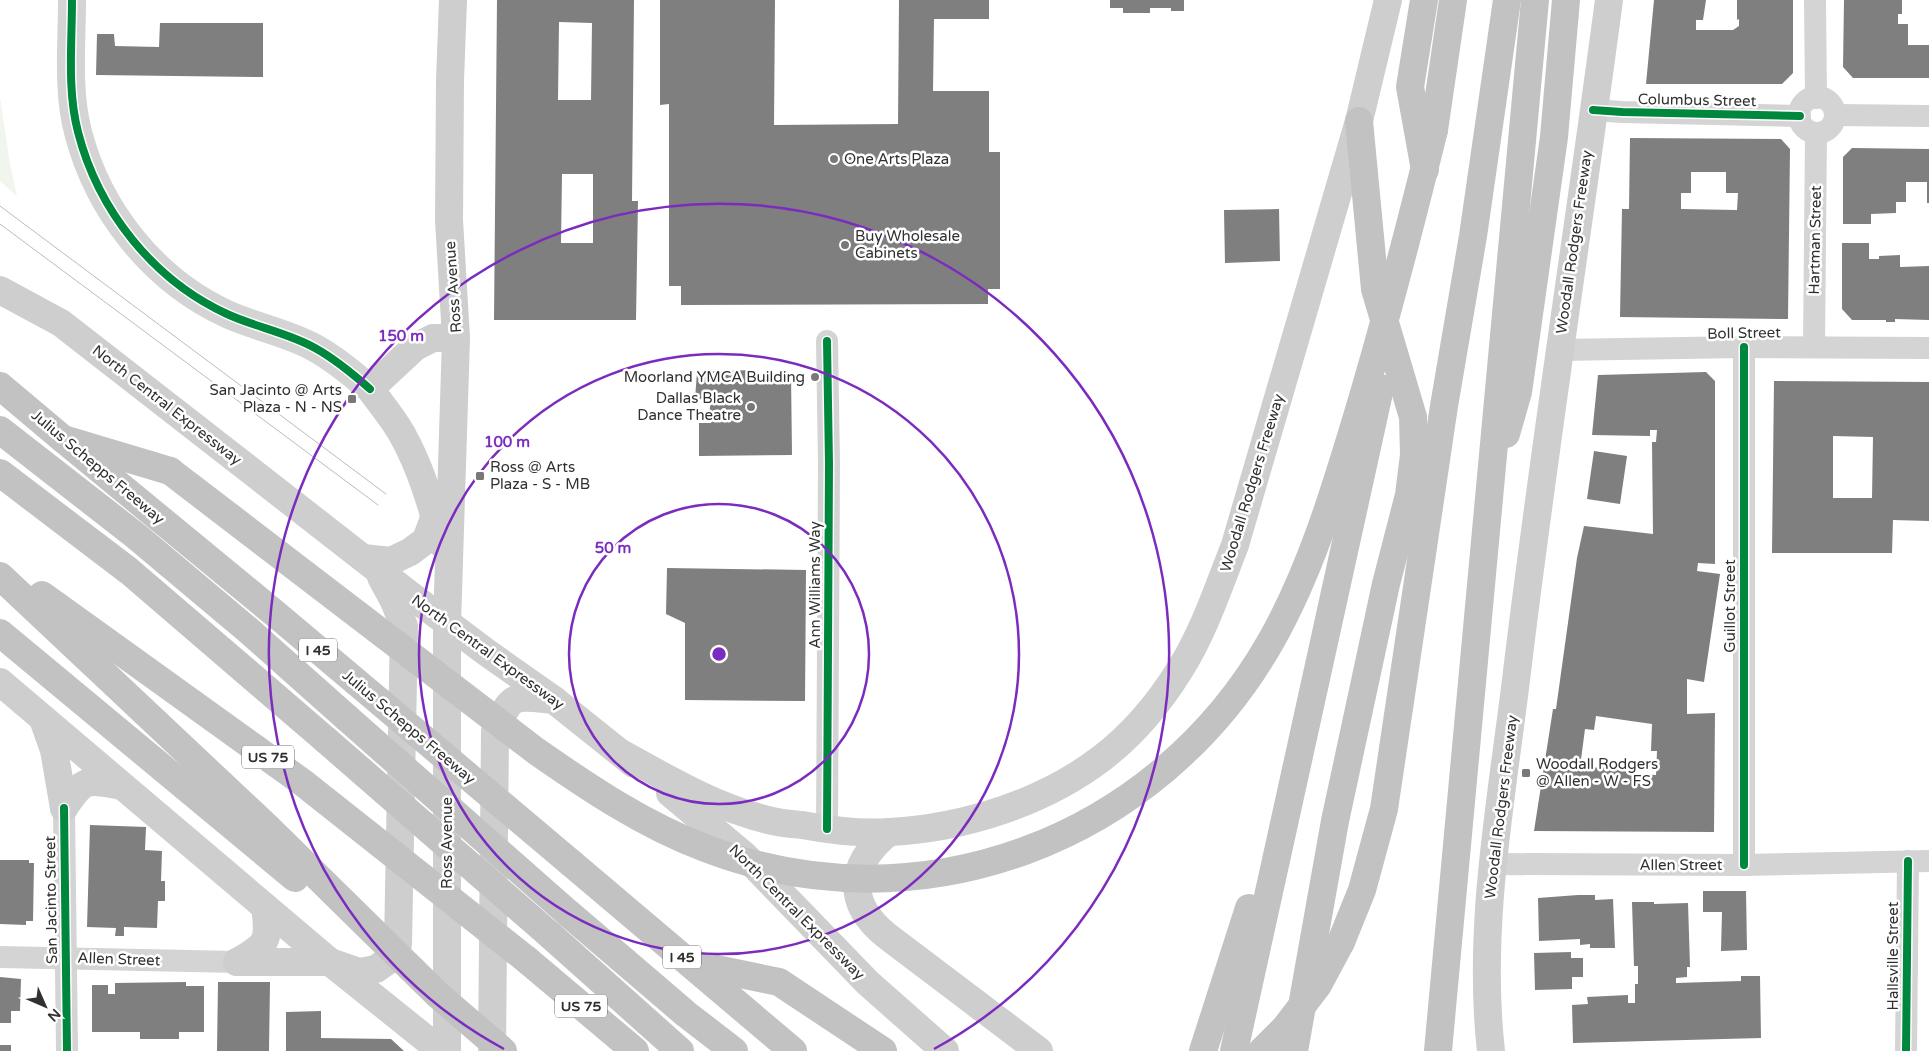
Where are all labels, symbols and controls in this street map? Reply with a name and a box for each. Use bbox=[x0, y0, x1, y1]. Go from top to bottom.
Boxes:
street label: Columbus Street bbox=[1638, 90, 1757, 110]
street label: Woodall Rodgers Freeway bbox=[1552, 149, 1596, 335]
place label: One Arts Plaza bbox=[844, 150, 949, 168]
marker: One Arts Plaza bbox=[828, 153, 840, 165]
street label: Hartman Street bbox=[1805, 185, 1825, 295]
place label: Buy Wholesale Cabinets bbox=[855, 227, 960, 262]
marker: Buy Wholesale Cabinets bbox=[839, 239, 851, 251]
street label: Ross Avenue bbox=[441, 241, 465, 333]
street label: Boll Street bbox=[1707, 323, 1781, 343]
text: 150 m bbox=[378, 327, 424, 345]
street label: North Central Expressway bbox=[89, 341, 245, 469]
place label: Moorland YMCA Building bbox=[624, 368, 805, 386]
marker: Moorland YMCA Building bbox=[809, 371, 821, 383]
place label: San Jacinto @ Arts Plaza - N - NS bbox=[209, 381, 342, 416]
place label: Dallas Black Dance Theatre bbox=[637, 389, 741, 424]
street label: Woodall Rodgers Freeway bbox=[1216, 392, 1288, 574]
marker: San Jacinto @ Arts Plaza - N - NS bbox=[346, 393, 358, 405]
marker: Dallas Black Dance Theatre bbox=[745, 401, 757, 413]
street label: Julius Schepps Freeway bbox=[28, 406, 168, 528]
text: 100 m bbox=[484, 433, 530, 451]
place label: Ross @ Arts Plaza - S - MB bbox=[490, 458, 590, 493]
marker: Ross @ Arts Plaza - S - MB bbox=[474, 470, 486, 482]
street label: Ann Williams Way bbox=[806, 521, 824, 649]
text: 50 m bbox=[595, 539, 631, 557]
street label: Guillot Street bbox=[1721, 559, 1739, 653]
street label: North Central Expressway bbox=[408, 591, 568, 713]
road number: I 45 bbox=[299, 638, 337, 662]
centre of rings bbox=[710, 645, 728, 663]
street label: Julius Schepps Freeway bbox=[339, 666, 479, 788]
street label: Woodall Rodgers Freeway bbox=[1481, 714, 1521, 900]
road number: US 75 bbox=[242, 746, 294, 769]
place label: Woodall Rodgers @ Allen - W - FS bbox=[1536, 755, 1658, 790]
marker: Woodall Rodgers @ Allen - W - FS bbox=[1520, 767, 1532, 779]
street label: Ross Avenue bbox=[438, 797, 456, 889]
street label: San Jacinto Street bbox=[41, 835, 61, 964]
street label: North Central Expressway bbox=[725, 840, 869, 984]
street label: Allen Street bbox=[1640, 856, 1723, 874]
street label: Hallsville Street bbox=[1884, 901, 1902, 1010]
road number: I 45 bbox=[663, 946, 701, 969]
street label: Allen Street bbox=[77, 949, 161, 969]
north arrow bbox=[20, 981, 70, 1031]
road number: US 75 bbox=[555, 994, 607, 1018]
text: N bbox=[44, 1005, 64, 1025]

